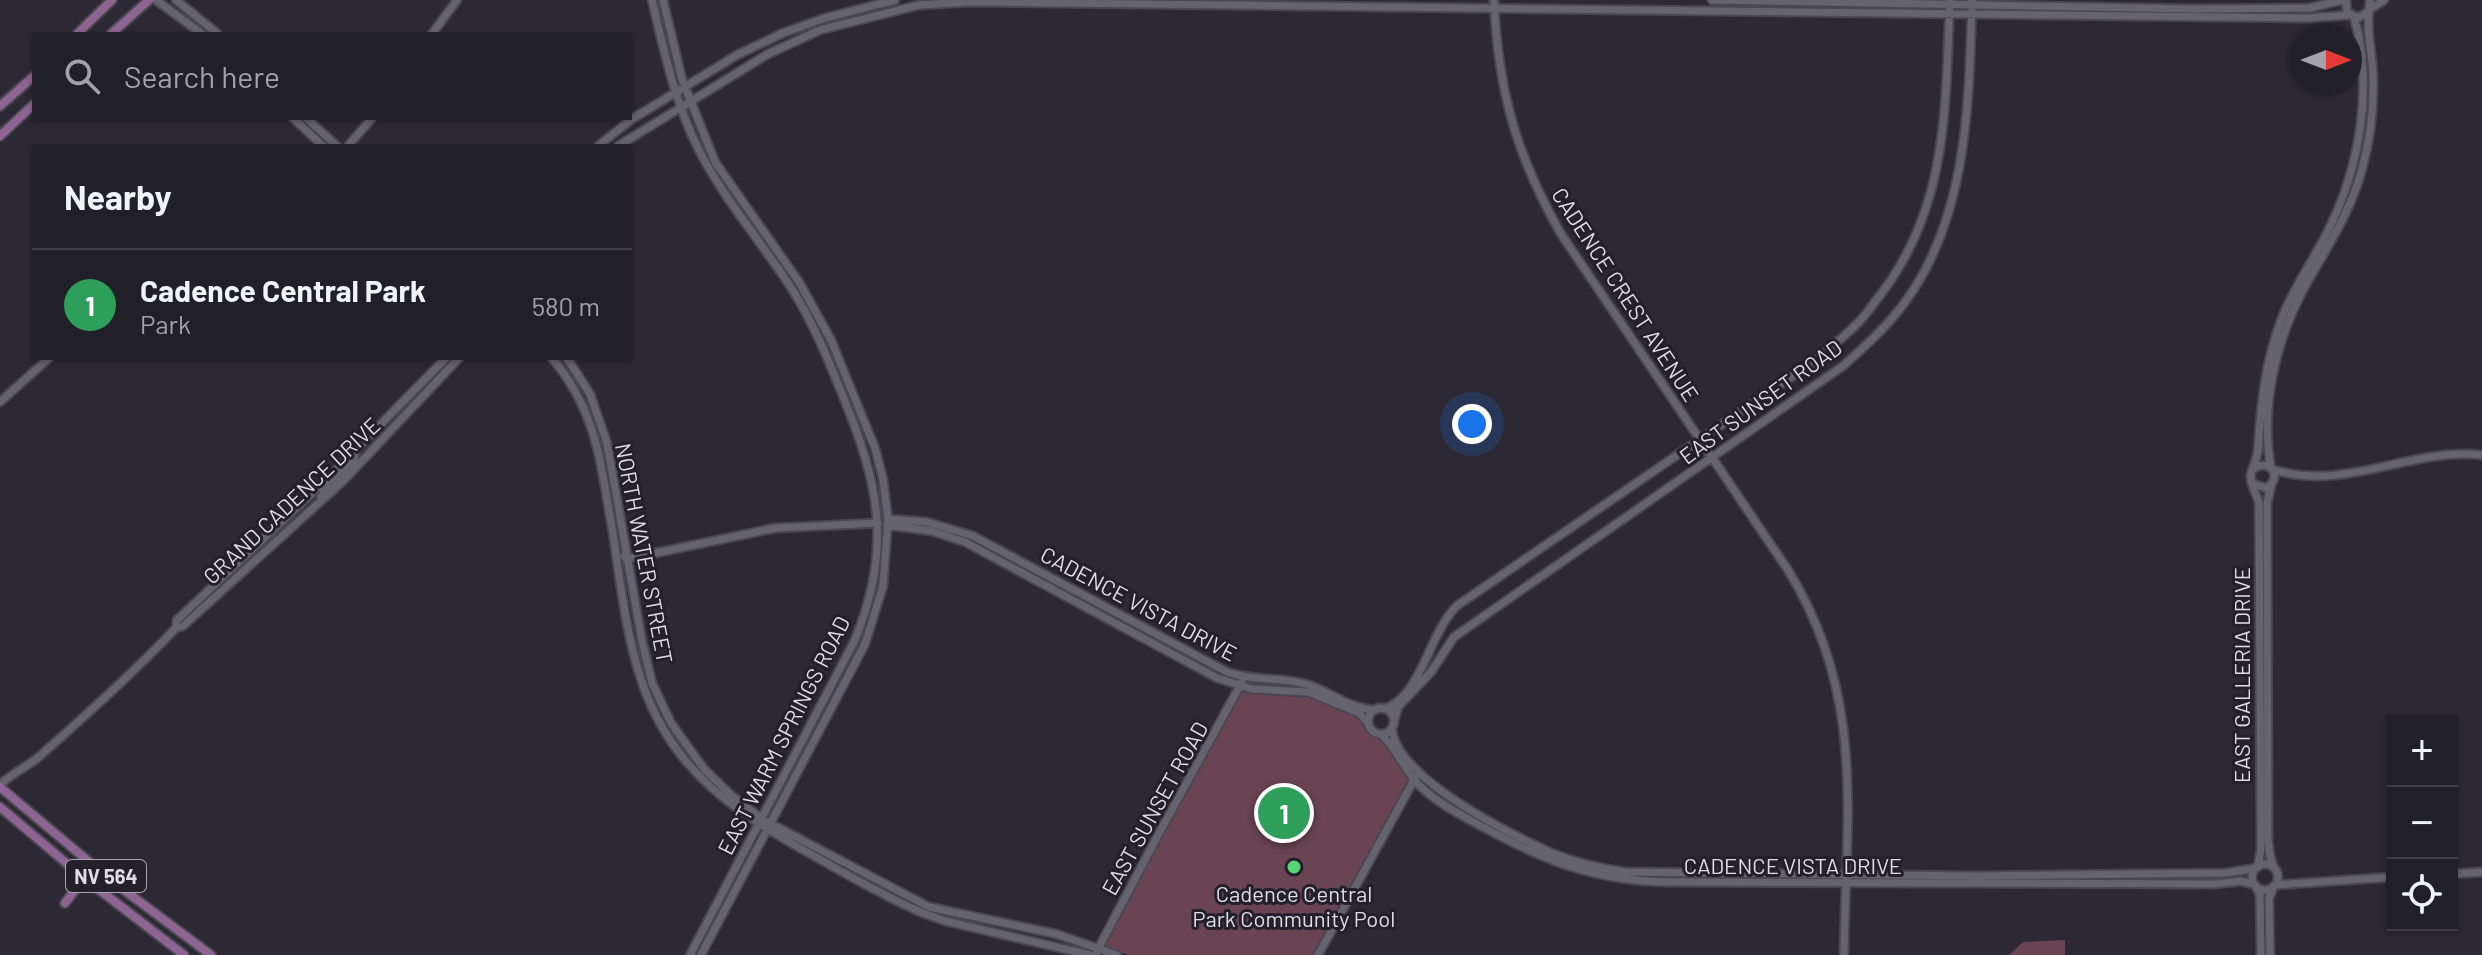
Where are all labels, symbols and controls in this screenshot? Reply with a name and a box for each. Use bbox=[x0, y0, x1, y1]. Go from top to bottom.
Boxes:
north arrow bbox=[2290, 24, 2362, 96]
search box bbox=[32, 32, 632, 120]
icon: search bbox=[60, 54, 104, 98]
text: Search here bbox=[124, 58, 280, 94]
text: Nearby bbox=[64, 176, 172, 217]
street label: CADENCE CREST AVENUE bbox=[1547, 182, 1705, 406]
text: Cadence Central Park bbox=[140, 272, 426, 308]
text: 1 bbox=[85, 290, 95, 321]
text: 580 m bbox=[532, 290, 600, 321]
text: Park bbox=[140, 308, 191, 339]
street label: EAST SUNSET ROAD bbox=[1674, 333, 1846, 469]
your location bbox=[1452, 404, 1492, 444]
street label: GRAND CADENCE DRIVE bbox=[197, 411, 385, 589]
street label: NORTH WATER STREET bbox=[611, 441, 679, 665]
street label: CADENCE VISTA DRIVE bbox=[1037, 540, 1241, 666]
street label: EAST GALLERIA DRIVE bbox=[2228, 567, 2254, 783]
street label: EAST WARM SPRINGS ROAD bbox=[711, 611, 855, 859]
map controls bbox=[2386, 715, 2458, 931]
button: + bbox=[2386, 715, 2458, 787]
street label: EAST SUNSET ROAD bbox=[1096, 717, 1212, 899]
pin: 1 bbox=[1258, 783, 1310, 843]
button: − bbox=[2386, 787, 2458, 859]
street label: CADENCE VISTA DRIVE bbox=[1684, 852, 1902, 878]
marker: Cadence Central Park Community Pool bbox=[1285, 858, 1303, 876]
button: locate bbox=[2386, 859, 2458, 931]
road number: NV 564 bbox=[66, 860, 146, 892]
place label: Cadence Central Park Community Pool bbox=[1193, 880, 1395, 931]

